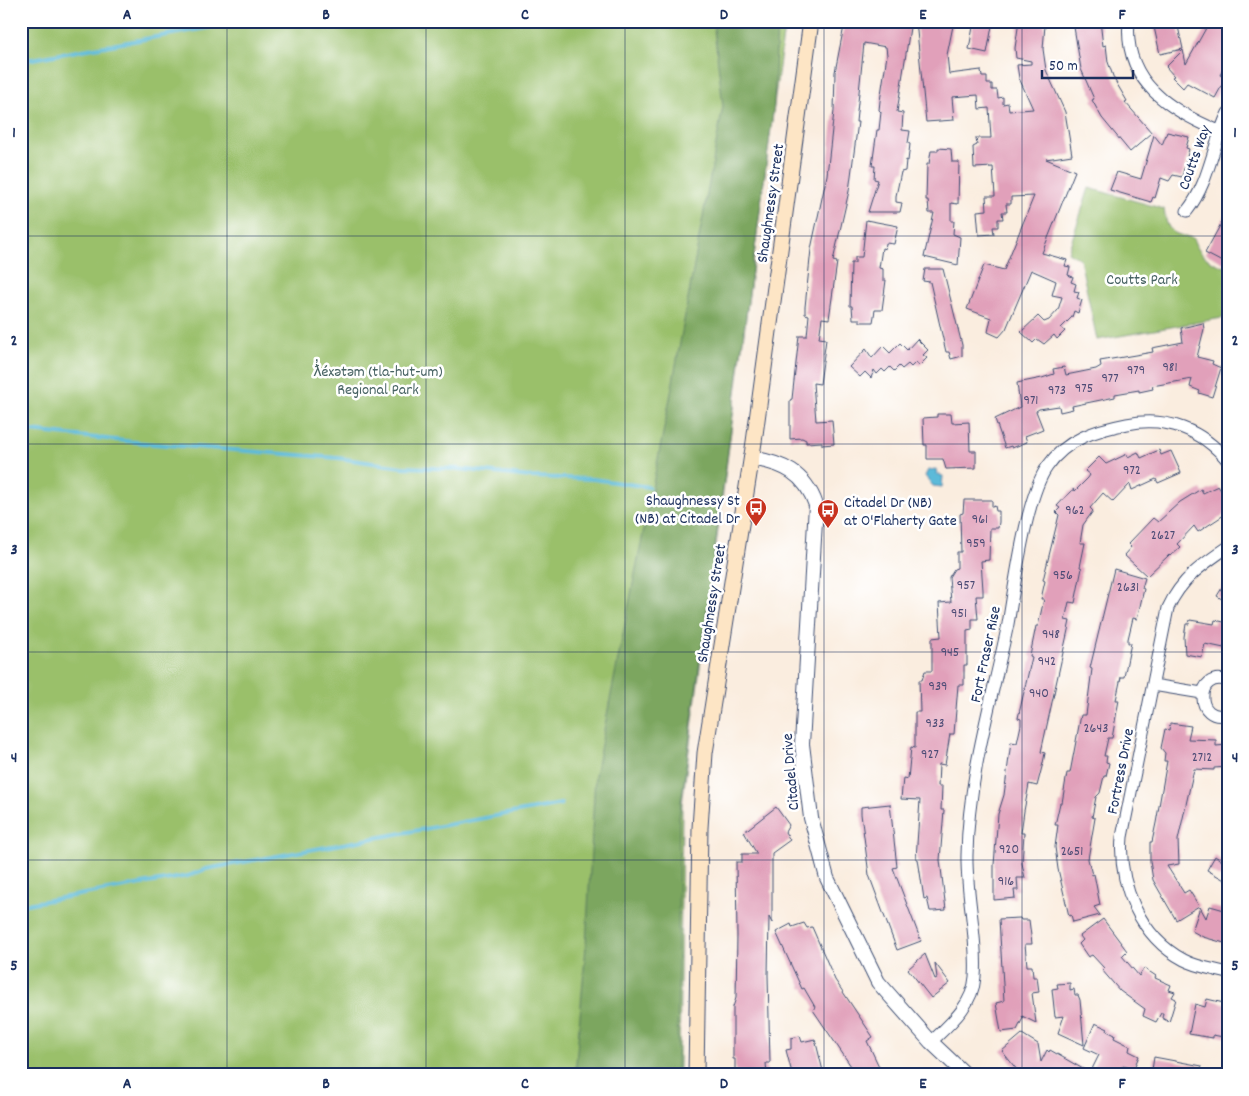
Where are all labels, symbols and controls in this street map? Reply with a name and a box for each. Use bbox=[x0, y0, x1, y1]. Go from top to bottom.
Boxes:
text: A bbox=[123, 4, 132, 27]
text: B bbox=[322, 4, 330, 27]
text: C bbox=[521, 4, 529, 27]
text: D bbox=[720, 4, 729, 27]
text: E bbox=[919, 4, 927, 27]
text: F bbox=[1118, 4, 1126, 27]
scale bar bbox=[1042, 48, 1133, 80]
text: 50 m bbox=[1049, 56, 1078, 78]
text: 1 bbox=[12, 122, 16, 145]
street label: Coutts Way bbox=[1173, 122, 1218, 193]
text: 1 bbox=[1233, 122, 1237, 145]
street label: Shaughnessy Street bbox=[752, 142, 791, 264]
park label: Coutts Park bbox=[1106, 269, 1178, 292]
text: 2 bbox=[11, 330, 18, 353]
text: 2 bbox=[1232, 330, 1239, 353]
house number: 981 bbox=[1162, 358, 1178, 378]
park label: ƛ̓éxətəm (tla-hut-um) Regional Park bbox=[313, 359, 443, 402]
house number: 979 bbox=[1127, 361, 1145, 381]
house number: 977 bbox=[1101, 369, 1119, 389]
house number: 975 bbox=[1075, 379, 1093, 399]
house number: 973 bbox=[1048, 381, 1066, 401]
house number: 971 bbox=[1024, 391, 1038, 411]
house number: 972 bbox=[1123, 461, 1141, 481]
place label: Shaughnessy St (NB) at Citadel Dr bbox=[635, 490, 740, 531]
place label: Citadel Dr (NB) at O'Flaherty Gate bbox=[844, 492, 957, 533]
bus stop icon: Shaughnessy St (NB) at Citadel Dr bbox=[744, 496, 768, 527]
bus stop icon: Citadel Dr (NB) at O'Flaherty Gate bbox=[816, 498, 840, 529]
house number: 962 bbox=[1065, 501, 1085, 521]
house number: 961 bbox=[972, 510, 988, 530]
house number: 2627 bbox=[1151, 526, 1175, 546]
house number: 959 bbox=[966, 534, 986, 554]
text: 3 bbox=[10, 539, 18, 562]
text: 3 bbox=[1231, 539, 1239, 562]
street label: Shaughnessy Street bbox=[692, 542, 733, 664]
house number: 956 bbox=[1053, 566, 1073, 586]
house number: 957 bbox=[957, 576, 975, 596]
house number: 2631 bbox=[1117, 578, 1139, 598]
house number: 951 bbox=[951, 604, 967, 624]
street label: Fort Fraser Rise bbox=[965, 604, 1008, 705]
house number: 948 bbox=[1042, 625, 1060, 645]
house number: 945 bbox=[941, 643, 959, 663]
house number: 942 bbox=[1038, 652, 1056, 672]
house number: 939 bbox=[928, 677, 948, 697]
house number: 940 bbox=[1029, 684, 1049, 704]
house number: 933 bbox=[926, 714, 944, 734]
house number: 2643 bbox=[1083, 719, 1109, 739]
street label: Fortress Drive bbox=[1102, 727, 1141, 816]
street label: Citadel Drive bbox=[777, 732, 806, 811]
house number: 927 bbox=[921, 745, 939, 765]
text: 4 bbox=[11, 747, 17, 770]
text: 4 bbox=[1232, 747, 1238, 770]
house number: 2712 bbox=[1192, 748, 1212, 768]
house number: 920 bbox=[999, 840, 1019, 860]
house number: 2651 bbox=[1061, 842, 1083, 862]
house number: 916 bbox=[998, 872, 1014, 892]
text: 5 bbox=[10, 955, 18, 978]
text: 5 bbox=[1231, 955, 1239, 978]
text: A bbox=[123, 1073, 132, 1096]
text: B bbox=[322, 1073, 330, 1096]
text: C bbox=[521, 1073, 529, 1096]
text: D bbox=[720, 1073, 729, 1096]
text: E bbox=[919, 1073, 927, 1096]
text: F bbox=[1118, 1073, 1126, 1096]

